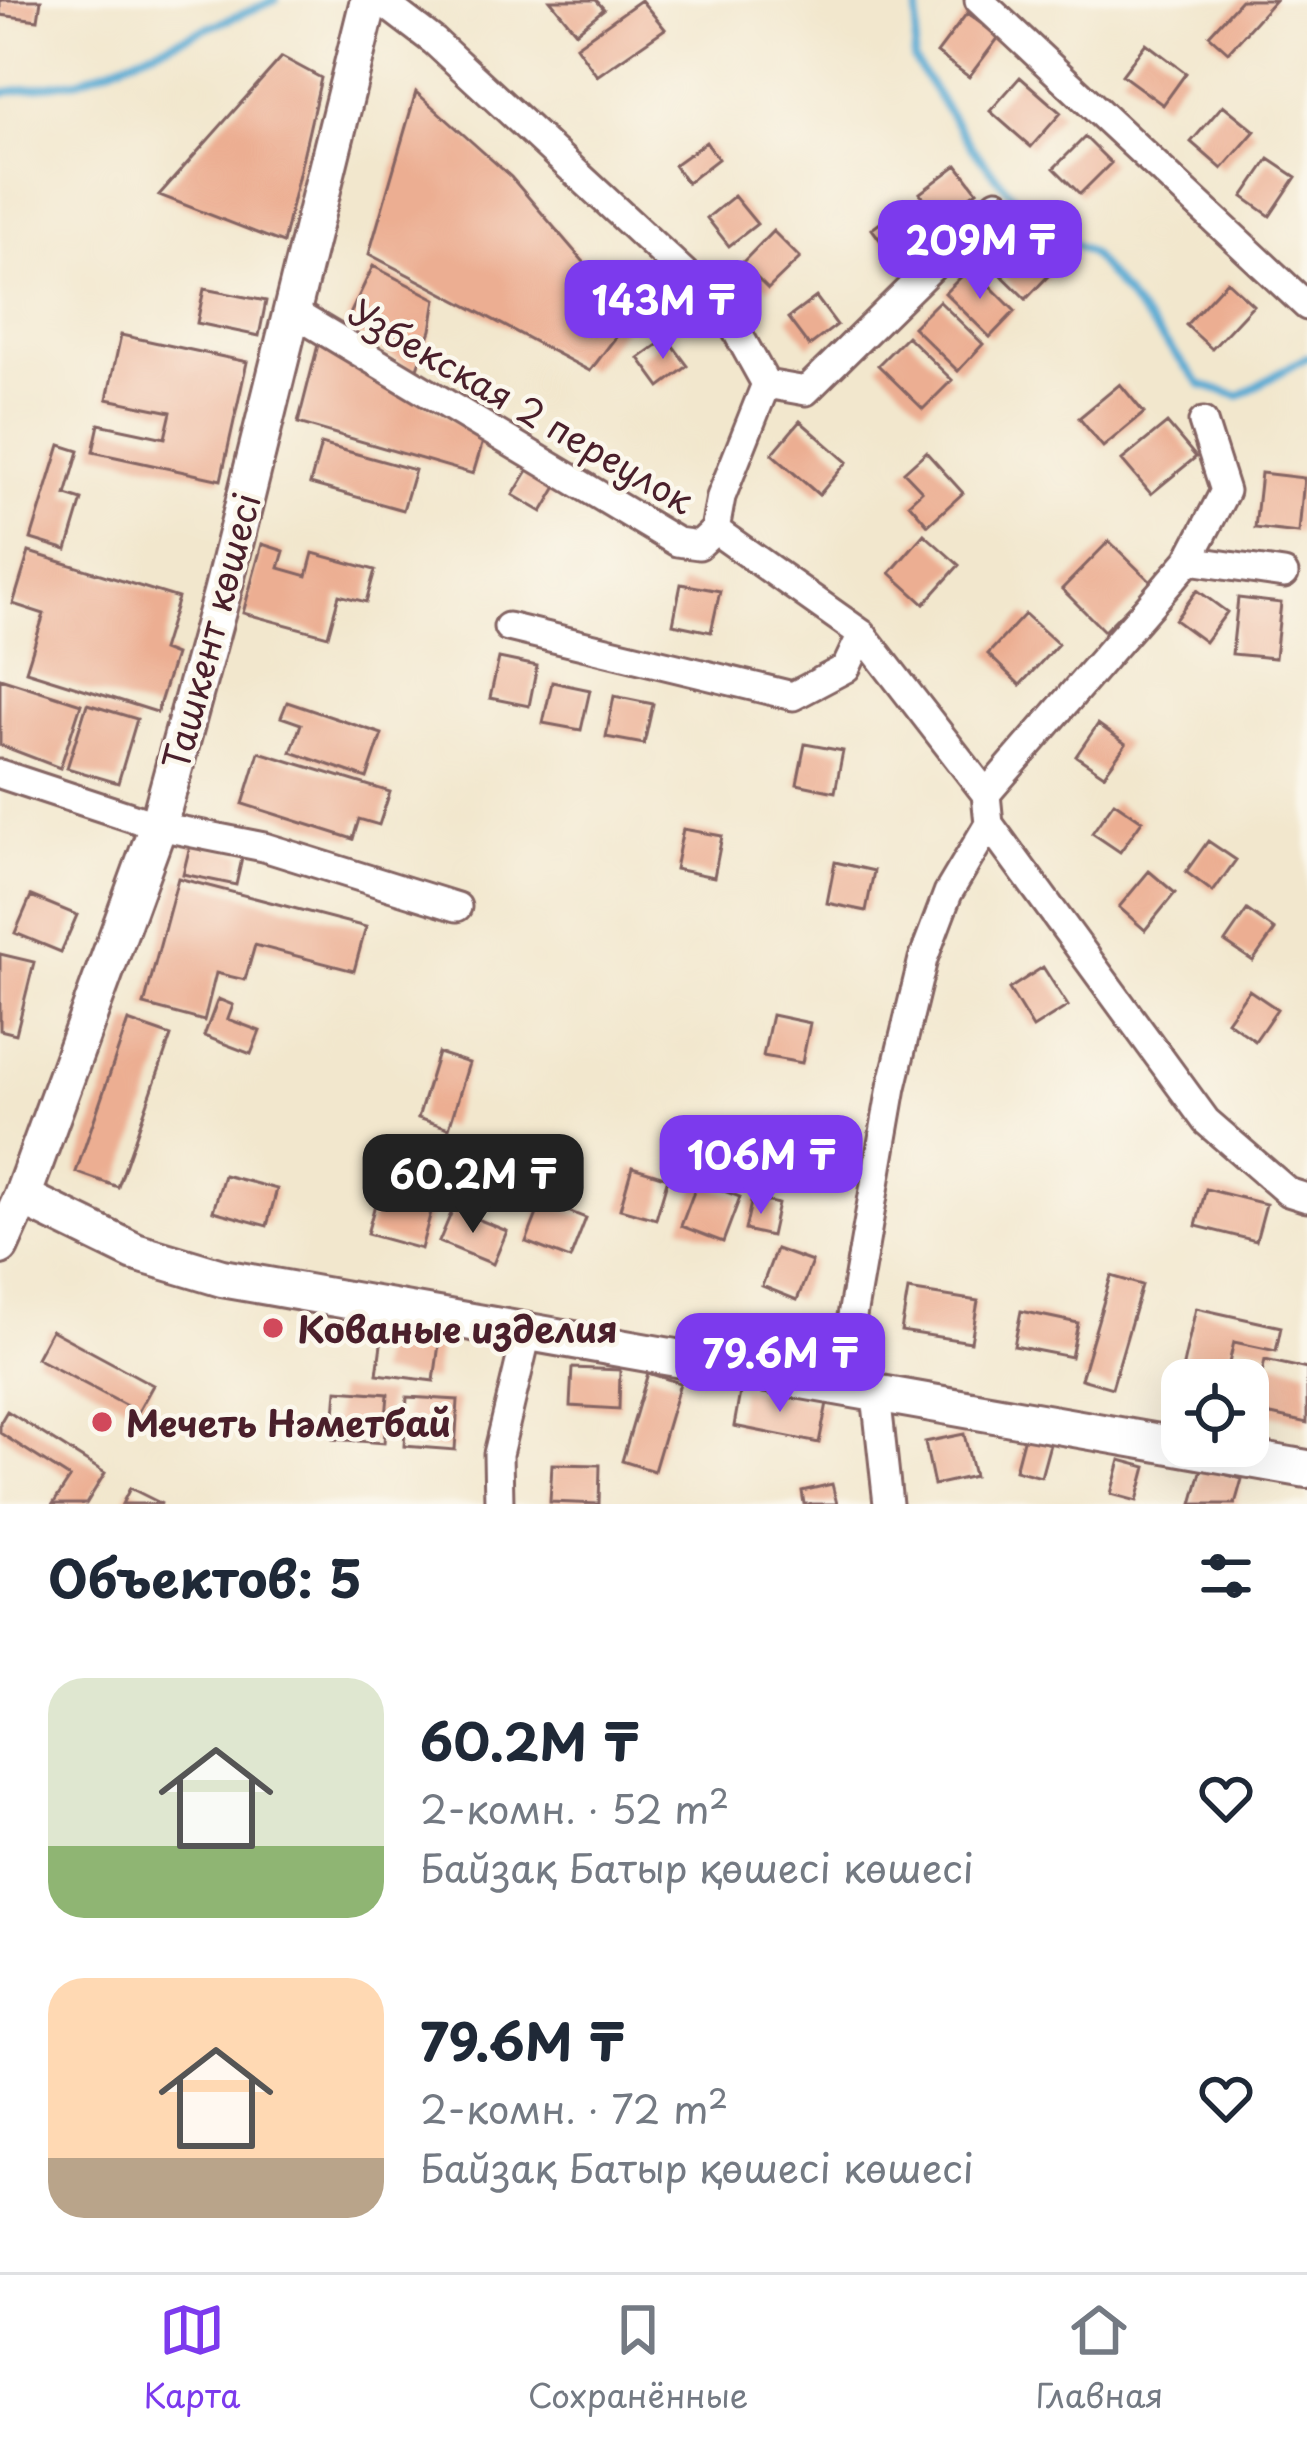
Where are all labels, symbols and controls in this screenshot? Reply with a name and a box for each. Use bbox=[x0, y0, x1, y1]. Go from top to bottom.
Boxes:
pin: 209M ₸ bbox=[882, 200, 1078, 302]
text: 209M ₸ bbox=[905, 209, 1055, 268]
pin: 143M ₸ bbox=[565, 260, 761, 362]
text: 143M ₸ bbox=[592, 269, 734, 328]
street label: Узбекская 2 переулок bbox=[339, 284, 705, 526]
street label: Ташкент көшесі bbox=[147, 487, 273, 775]
pin: 106M ₸ bbox=[663, 1115, 859, 1217]
text: 106M ₸ bbox=[687, 1124, 835, 1183]
pin: 60.2M ₸ bbox=[362, 1134, 584, 1236]
text: 60.2M ₸ bbox=[390, 1143, 556, 1202]
place label: Кованые изделия bbox=[297, 1301, 618, 1355]
pin: 79.6M ₸ bbox=[669, 1313, 891, 1415]
marker: Кованые изделия bbox=[260, 1315, 286, 1341]
text: 79.6M ₸ bbox=[702, 1322, 858, 1381]
map controls bbox=[1161, 1359, 1269, 1467]
button: locate bbox=[1161, 1359, 1269, 1467]
place label: Мечеть Нәметбай bbox=[126, 1395, 451, 1449]
marker: Мечеть Нәметбай bbox=[89, 1409, 115, 1435]
text: Объектов: 5 bbox=[48, 1538, 362, 1615]
icon: filters bbox=[1193, 1543, 1259, 1609]
text: 60.2M ₸ bbox=[420, 1701, 638, 1778]
icon: home bbox=[144, 1726, 288, 1870]
icon: heart bbox=[1193, 1765, 1259, 1831]
text: 2-комн. · 52 m² bbox=[420, 1778, 729, 1837]
text: Байзақ Батыр қөшесі көшесі bbox=[420, 1837, 974, 1896]
text: 79.6M ₸ bbox=[420, 2001, 624, 2078]
icon: home bbox=[144, 2026, 288, 2170]
icon: heart bbox=[1193, 2065, 1259, 2131]
text: 2-комн. · 72 m² bbox=[420, 2078, 728, 2137]
text: Байзақ Батыр қөшесі көшесі bbox=[420, 2137, 974, 2196]
tab: Карта bbox=[144, 2297, 241, 2419]
tab: Сохранённые bbox=[528, 2297, 748, 2419]
tab: Главная bbox=[1036, 2297, 1163, 2419]

